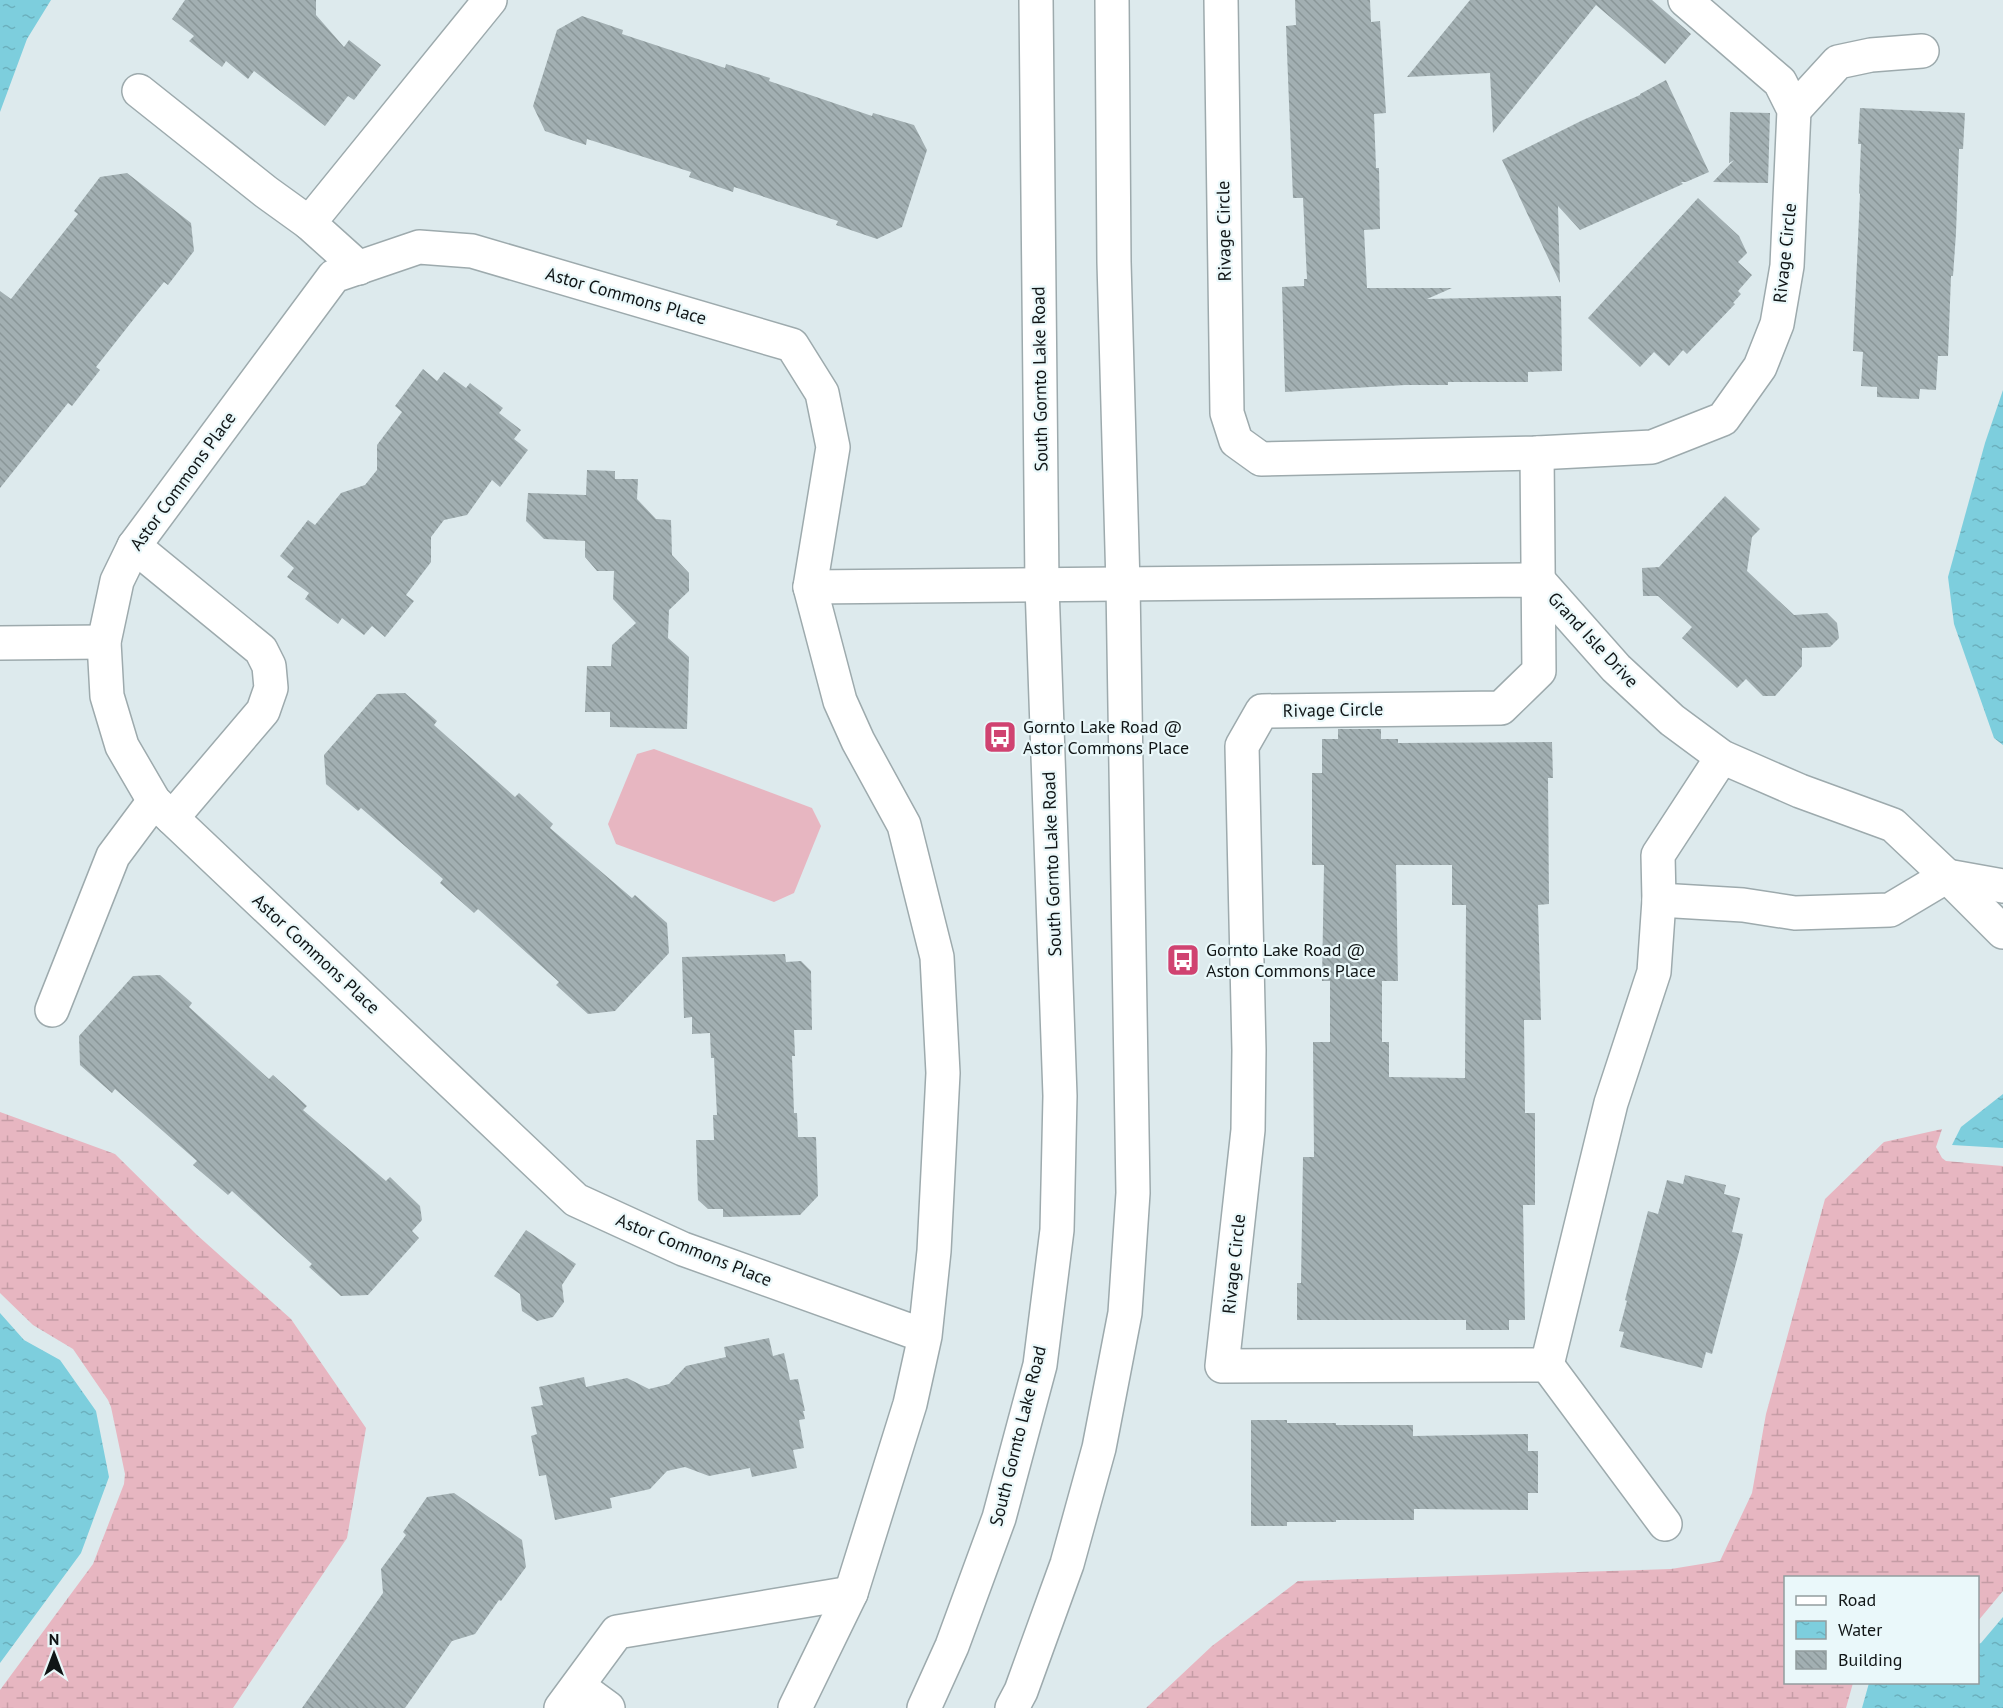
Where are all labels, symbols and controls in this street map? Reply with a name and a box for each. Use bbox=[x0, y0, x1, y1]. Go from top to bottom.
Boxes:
street label: Rivage Circle bbox=[1211, 181, 1236, 281]
street label: Rivage Circle bbox=[1768, 202, 1801, 304]
street label: Astor Commons Place bbox=[543, 262, 709, 329]
street label: South Gornto Lake Road bbox=[1026, 286, 1053, 472]
street label: Astor Commons Place bbox=[124, 407, 241, 555]
street label: Grand Isle Drive bbox=[1543, 587, 1644, 692]
street label: Rivage Circle bbox=[1283, 697, 1383, 722]
place label: Gornto Lake Road @ Astor Commons Place bbox=[1023, 715, 1189, 759]
bus stop icon: Gornto Lake Road @ Astor Commons Place bbox=[982, 719, 1018, 755]
street label: South Gornto Lake Road bbox=[1037, 771, 1066, 957]
street label: Astor Commons Place bbox=[248, 889, 385, 1019]
place label: Gornto Lake Road @ Aston Commons Place bbox=[1206, 938, 1376, 982]
bus stop icon: Gornto Lake Road @ Aston Commons Place bbox=[1165, 942, 1201, 978]
street label: Astor Commons Place bbox=[613, 1208, 775, 1291]
street label: Rivage Circle bbox=[1217, 1213, 1250, 1315]
street label: South Gornto Lake Road bbox=[984, 1343, 1051, 1528]
legend bbox=[1784, 1576, 1979, 1684]
text: Road bbox=[1838, 1588, 1876, 1611]
text: Water bbox=[1838, 1618, 1882, 1641]
north arrow bbox=[24, 1624, 84, 1684]
text: N bbox=[49, 1629, 59, 1649]
text: Building bbox=[1838, 1648, 1902, 1671]

